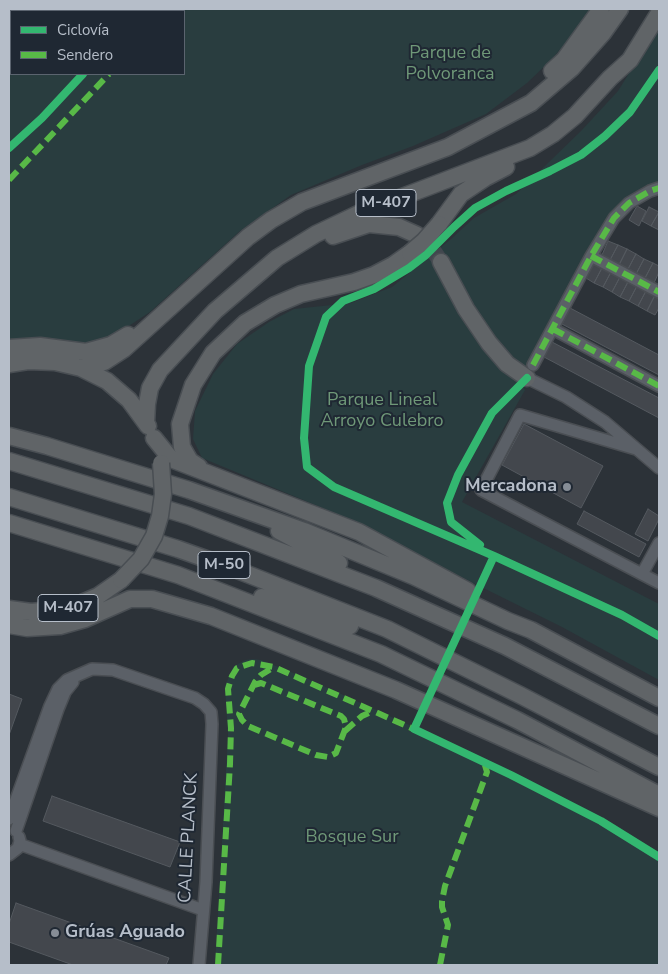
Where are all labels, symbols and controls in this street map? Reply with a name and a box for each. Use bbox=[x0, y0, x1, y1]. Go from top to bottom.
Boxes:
legend bbox=[10, 10, 185, 75]
text: Ciclovía bbox=[57, 20, 109, 40]
park label: Parque de Polvoranca bbox=[405, 43, 495, 86]
text: Sendero bbox=[57, 45, 113, 65]
road number: M-407 bbox=[356, 190, 416, 217]
park label: Parque Lineal Arroyo Culebro bbox=[320, 390, 444, 432]
place label: Mercadona bbox=[465, 476, 557, 498]
marker: Mercadona bbox=[561, 481, 573, 493]
road number: M-50 bbox=[198, 552, 250, 578]
road number: M-407 bbox=[38, 594, 98, 622]
street label: CALLE PLANCK bbox=[175, 772, 203, 904]
park label: Bosque Sur bbox=[305, 827, 399, 849]
place label: Grúas Aguado bbox=[65, 922, 185, 944]
marker: Grúas Aguado bbox=[49, 927, 61, 939]

